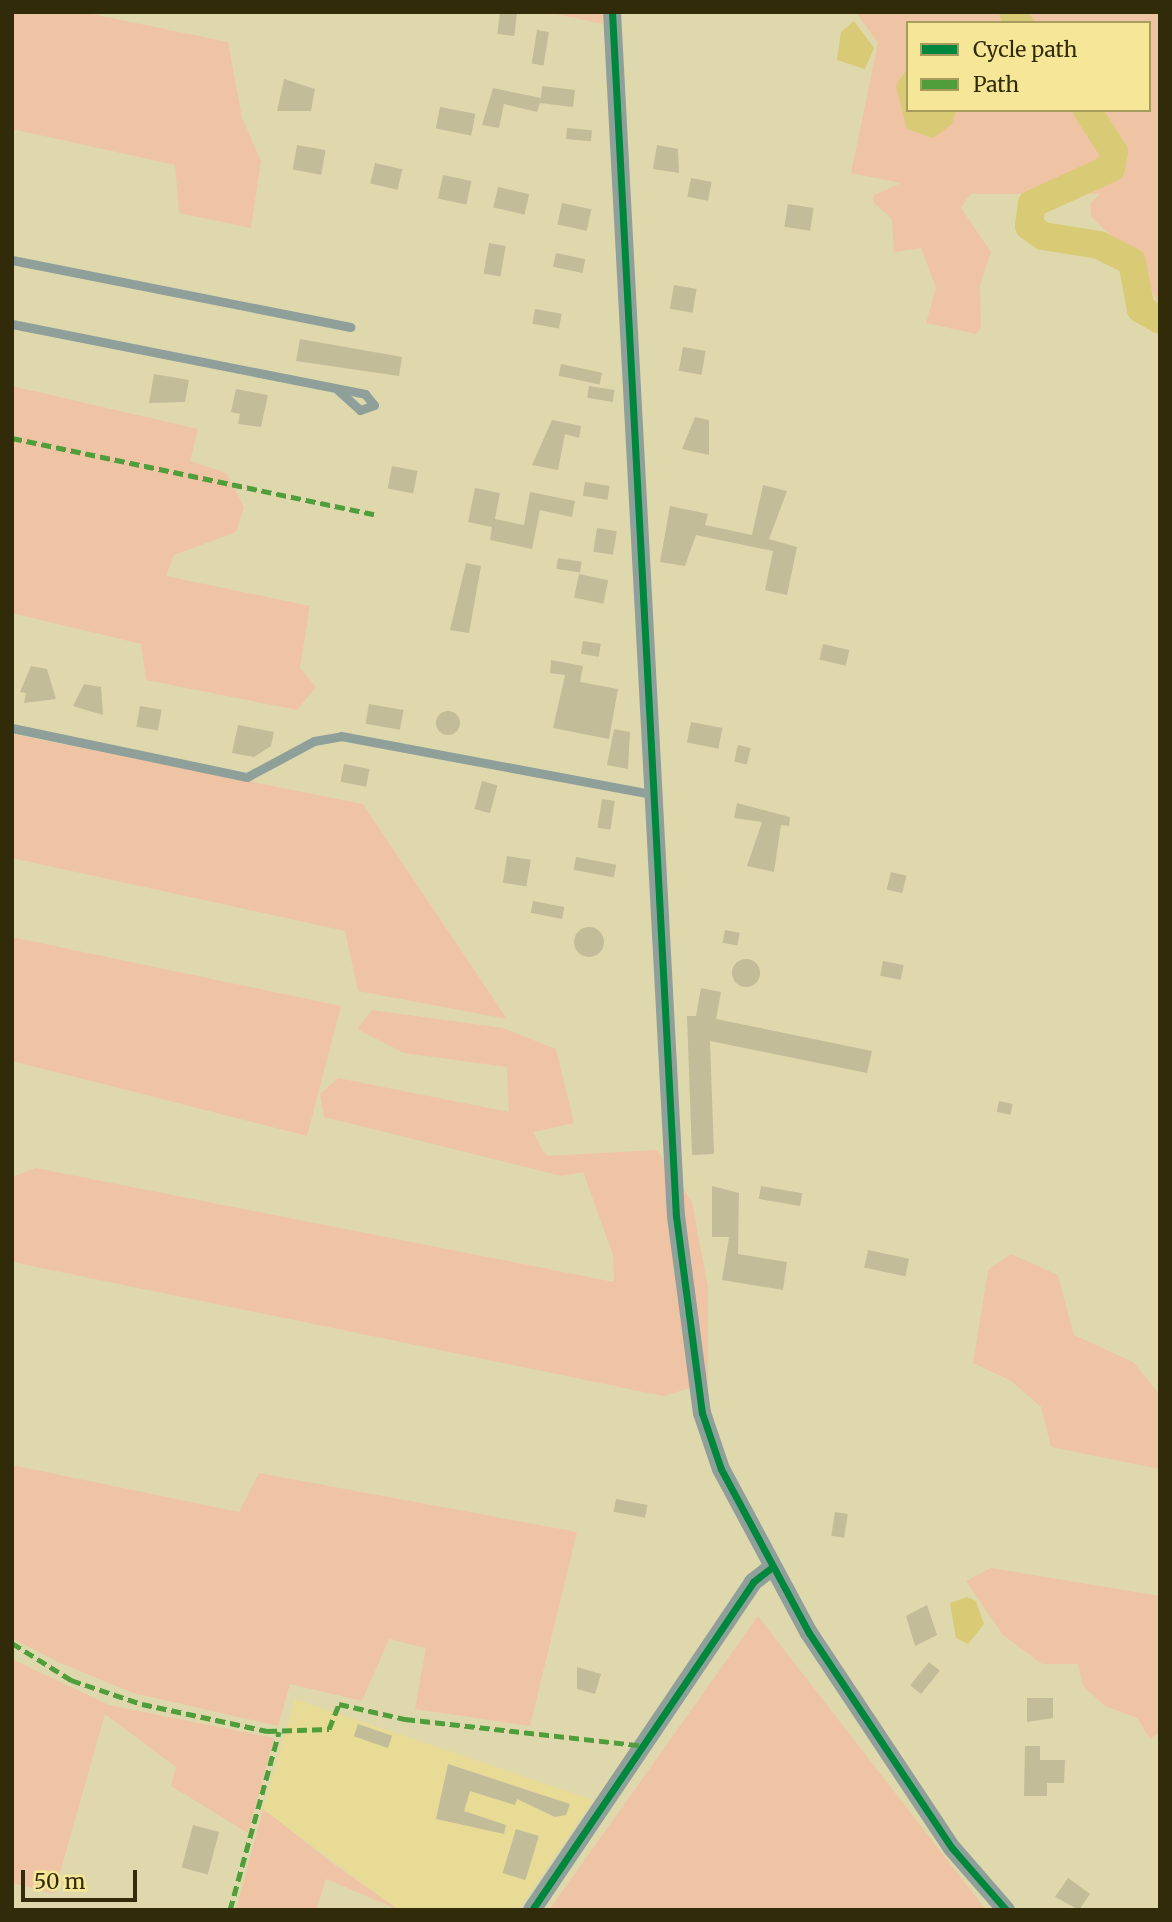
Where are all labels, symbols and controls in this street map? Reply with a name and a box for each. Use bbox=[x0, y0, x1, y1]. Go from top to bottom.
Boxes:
legend bbox=[906, 21, 1151, 112]
text: Cycle path bbox=[973, 36, 1077, 63]
text: Path bbox=[973, 71, 1019, 98]
scale bar bbox=[24, 1856, 140, 1900]
text: 50 m bbox=[34, 1868, 85, 1895]

